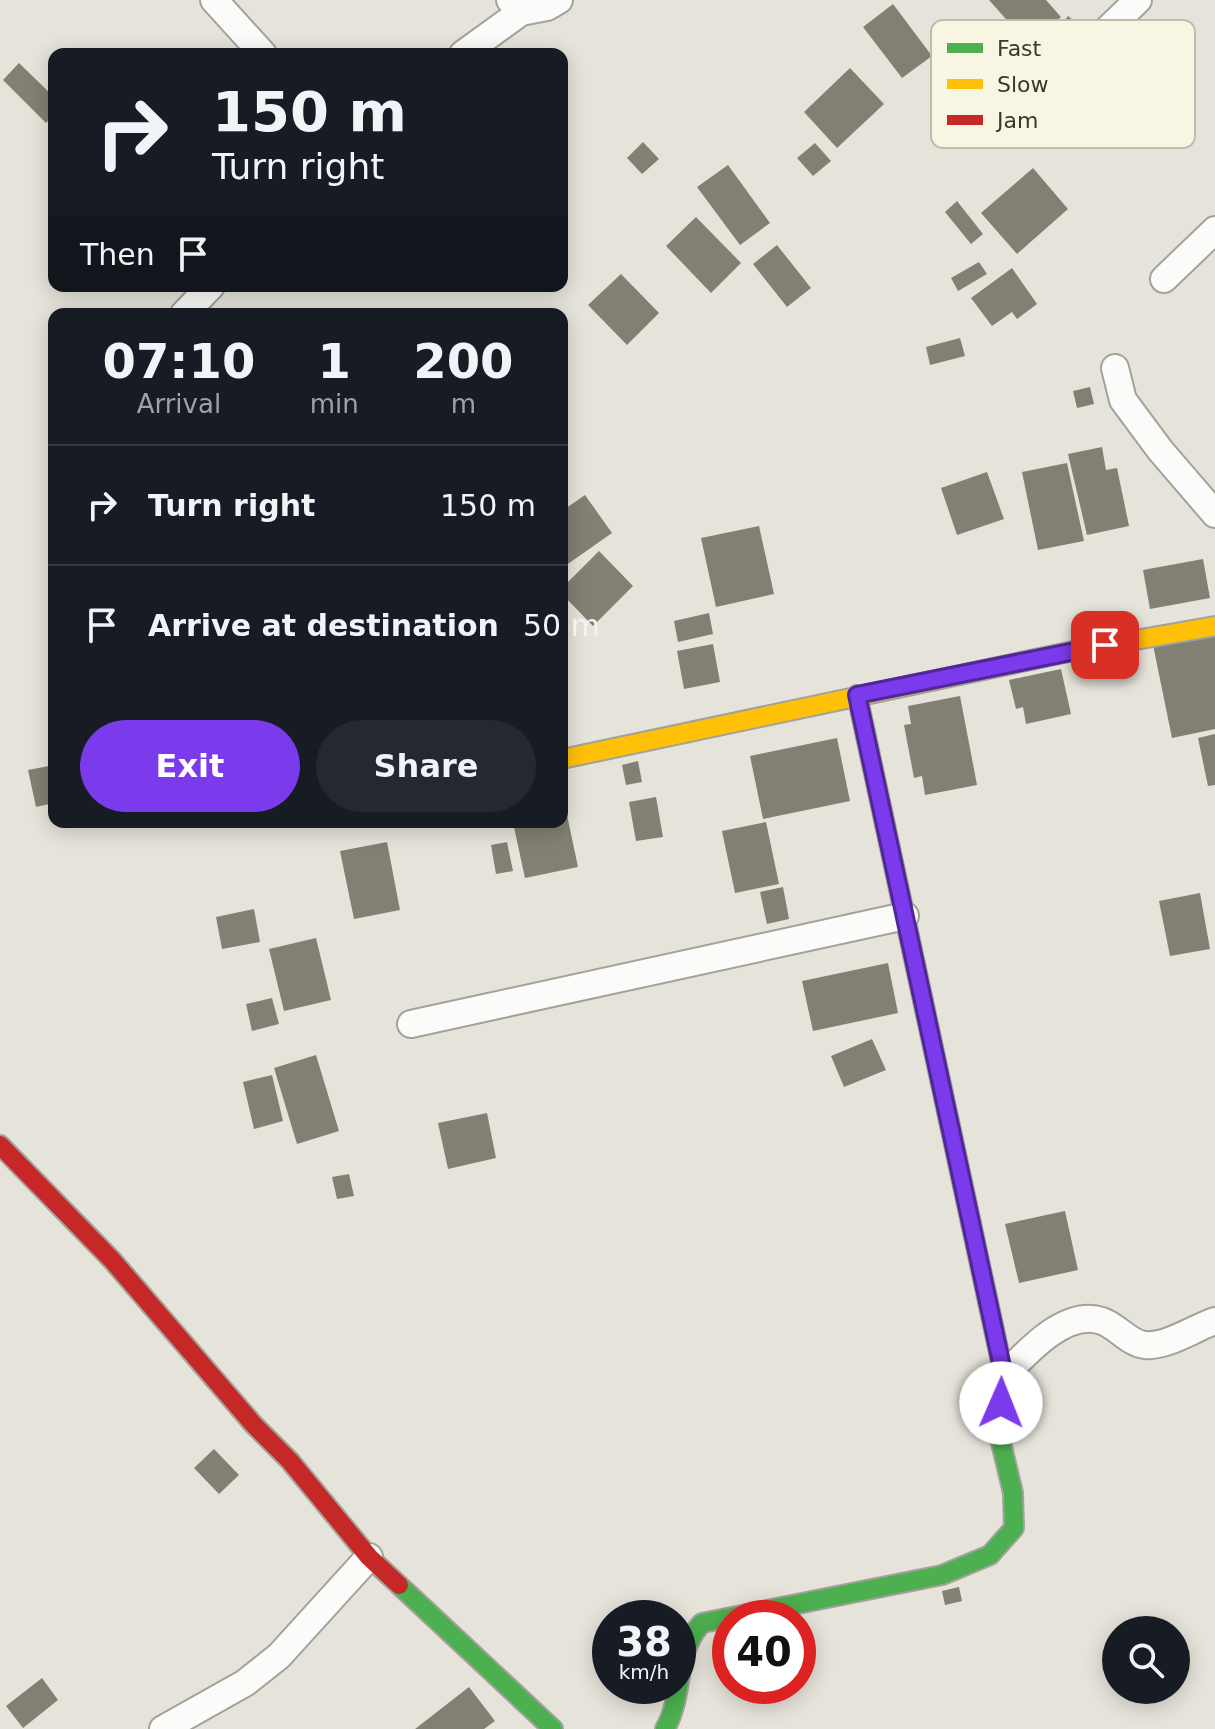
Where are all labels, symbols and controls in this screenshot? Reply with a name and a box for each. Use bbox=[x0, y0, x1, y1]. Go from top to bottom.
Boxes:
legend bbox=[931, 20, 1195, 148]
text: Fast bbox=[997, 36, 1042, 61]
text: Slow bbox=[997, 72, 1049, 97]
text: 150 m bbox=[212, 79, 407, 144]
icon: right bbox=[80, 80, 184, 184]
text: Jam bbox=[995, 108, 1038, 133]
text: Turn right bbox=[212, 146, 384, 187]
icon: arrive bbox=[171, 232, 215, 276]
text: Then bbox=[80, 237, 155, 272]
text: 07:10 bbox=[102, 333, 255, 389]
text: 1 bbox=[318, 333, 351, 389]
text: 200 bbox=[413, 333, 513, 389]
text: Arrival bbox=[137, 389, 221, 419]
text: min bbox=[310, 389, 359, 419]
text: m bbox=[451, 389, 476, 419]
icon: right bbox=[80, 483, 124, 527]
text: Turn right bbox=[148, 488, 315, 523]
text: 150 m bbox=[440, 488, 536, 523]
icon: arrive bbox=[80, 603, 124, 647]
text: Arrive at destination bbox=[148, 608, 499, 643]
text: 50 m bbox=[523, 608, 600, 643]
pin bbox=[1071, 611, 1139, 679]
icon: arrive bbox=[1083, 623, 1127, 667]
button: Exit bbox=[80, 720, 300, 812]
button: Share bbox=[316, 720, 536, 812]
position arrow bbox=[959, 1361, 1043, 1445]
speed limit sign: 40 bbox=[712, 1600, 816, 1704]
map controls bbox=[1102, 1616, 1190, 1704]
button: search bbox=[1102, 1616, 1190, 1704]
text: 38 bbox=[616, 1619, 672, 1665]
text: km/h bbox=[619, 1660, 669, 1684]

